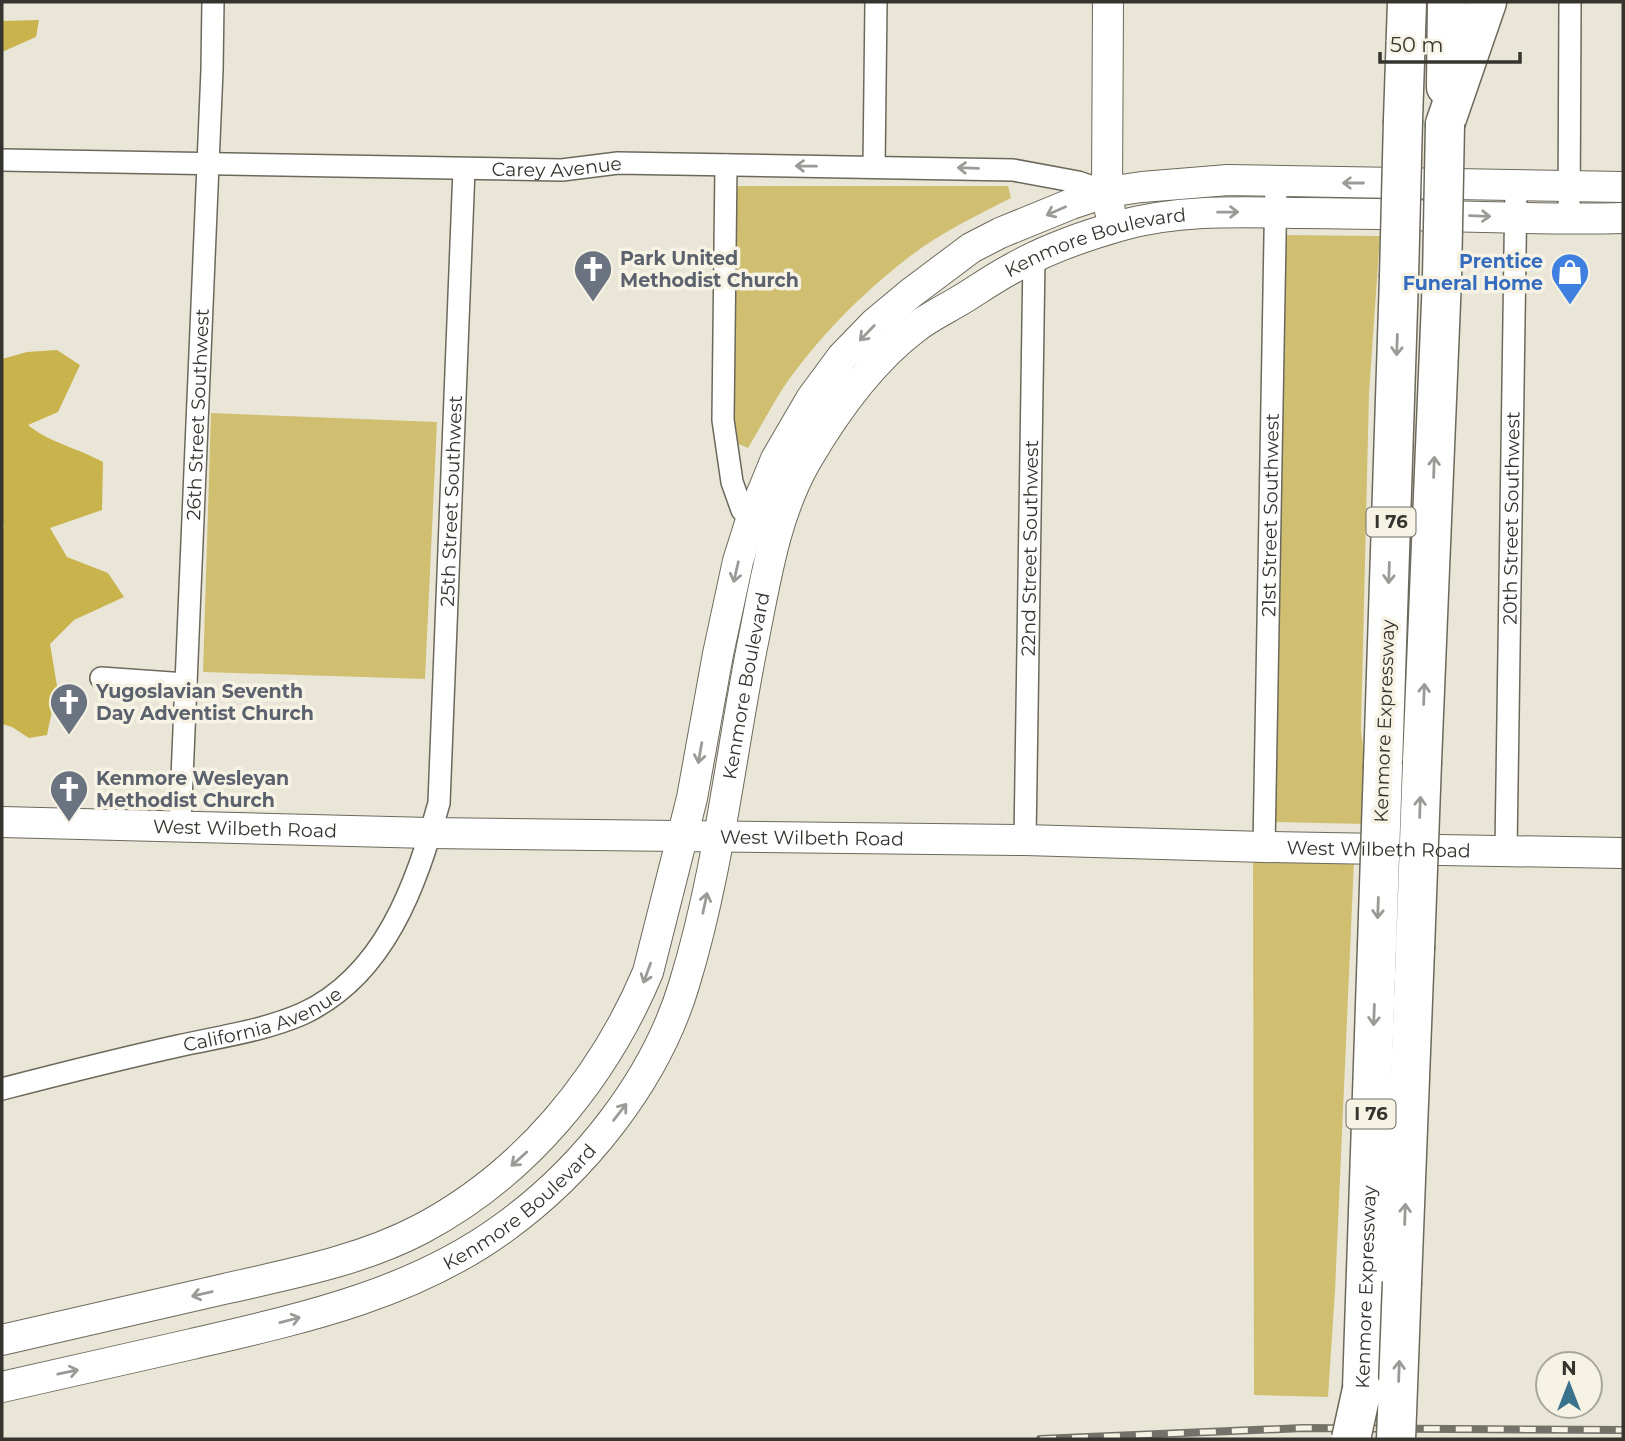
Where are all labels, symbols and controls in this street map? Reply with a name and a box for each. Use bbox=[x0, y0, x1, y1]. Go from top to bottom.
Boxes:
scale bar bbox=[1380, 21, 1520, 65]
text: 50 m bbox=[1390, 32, 1444, 57]
street label: Carey Avenue bbox=[492, 152, 623, 182]
one-way arrow bbox=[795, 159, 818, 173]
one-way arrow bbox=[957, 162, 980, 175]
one-way arrow bbox=[1342, 176, 1365, 190]
street label: Kenmore Boulevard bbox=[1001, 203, 1187, 282]
one-way arrow bbox=[1046, 205, 1067, 218]
one-way arrow bbox=[1216, 205, 1239, 219]
one-way arrow bbox=[1468, 210, 1491, 223]
place label: Park United Methodist Church bbox=[620, 247, 799, 292]
church icon: Park United Methodist Church bbox=[572, 248, 614, 303]
place label: Prentice Funeral Home bbox=[1403, 250, 1543, 295]
shop icon: Prentice Funeral Home bbox=[1549, 251, 1591, 306]
street label: 26th Street Southwest bbox=[182, 308, 214, 521]
one-way arrow bbox=[858, 324, 875, 341]
one-way arrow bbox=[1390, 333, 1403, 356]
street label: 25th Street Southwest bbox=[436, 395, 467, 607]
street label: 20th Street Southwest bbox=[1498, 411, 1525, 625]
street label: 21st Street Southwest bbox=[1257, 413, 1284, 617]
street label: 22nd Street Southwest bbox=[1017, 439, 1043, 656]
one-way arrow bbox=[1427, 456, 1440, 479]
road number: I 76 bbox=[1366, 508, 1416, 536]
one-way arrow bbox=[728, 560, 742, 583]
one-way arrow bbox=[1382, 561, 1396, 584]
street label: Kenmore Boulevard bbox=[718, 590, 775, 781]
street label: Kenmore Expressway bbox=[1369, 618, 1400, 823]
place label: Yugoslavian Seventh Day Adventist Church bbox=[95, 680, 314, 725]
church icon: Yugoslavian Seventh Day Adventist Church bbox=[48, 681, 90, 736]
one-way arrow bbox=[1418, 683, 1431, 706]
one-way arrow bbox=[693, 741, 706, 764]
place label: Kenmore Wesleyan Methodist Church bbox=[96, 767, 289, 812]
church icon: Kenmore Wesleyan Methodist Church bbox=[48, 768, 90, 823]
one-way arrow bbox=[1414, 796, 1427, 819]
street label: West Wilbeth Road bbox=[153, 815, 337, 843]
street label: West Wilbeth Road bbox=[720, 825, 904, 851]
street label: West Wilbeth Road bbox=[1286, 836, 1471, 862]
one-way arrow bbox=[698, 892, 712, 915]
one-way arrow bbox=[1372, 896, 1385, 919]
one-way arrow bbox=[640, 961, 652, 983]
street label: California Avenue bbox=[181, 982, 346, 1057]
one-way arrow bbox=[1368, 1003, 1381, 1026]
road number: I 76 bbox=[1346, 1100, 1396, 1128]
one-way arrow bbox=[612, 1103, 627, 1122]
street label: Kenmore Boulevard bbox=[439, 1139, 601, 1275]
one-way arrow bbox=[511, 1150, 528, 1167]
street label: Kenmore Expressway bbox=[1351, 1184, 1381, 1389]
one-way arrow bbox=[1398, 1202, 1411, 1225]
one-way arrow bbox=[191, 1288, 214, 1301]
one-way arrow bbox=[278, 1313, 301, 1326]
north arrow bbox=[1534, 1350, 1604, 1420]
text: N bbox=[1561, 1357, 1577, 1380]
one-way arrow bbox=[1392, 1360, 1405, 1383]
one-way arrow bbox=[56, 1365, 79, 1378]

